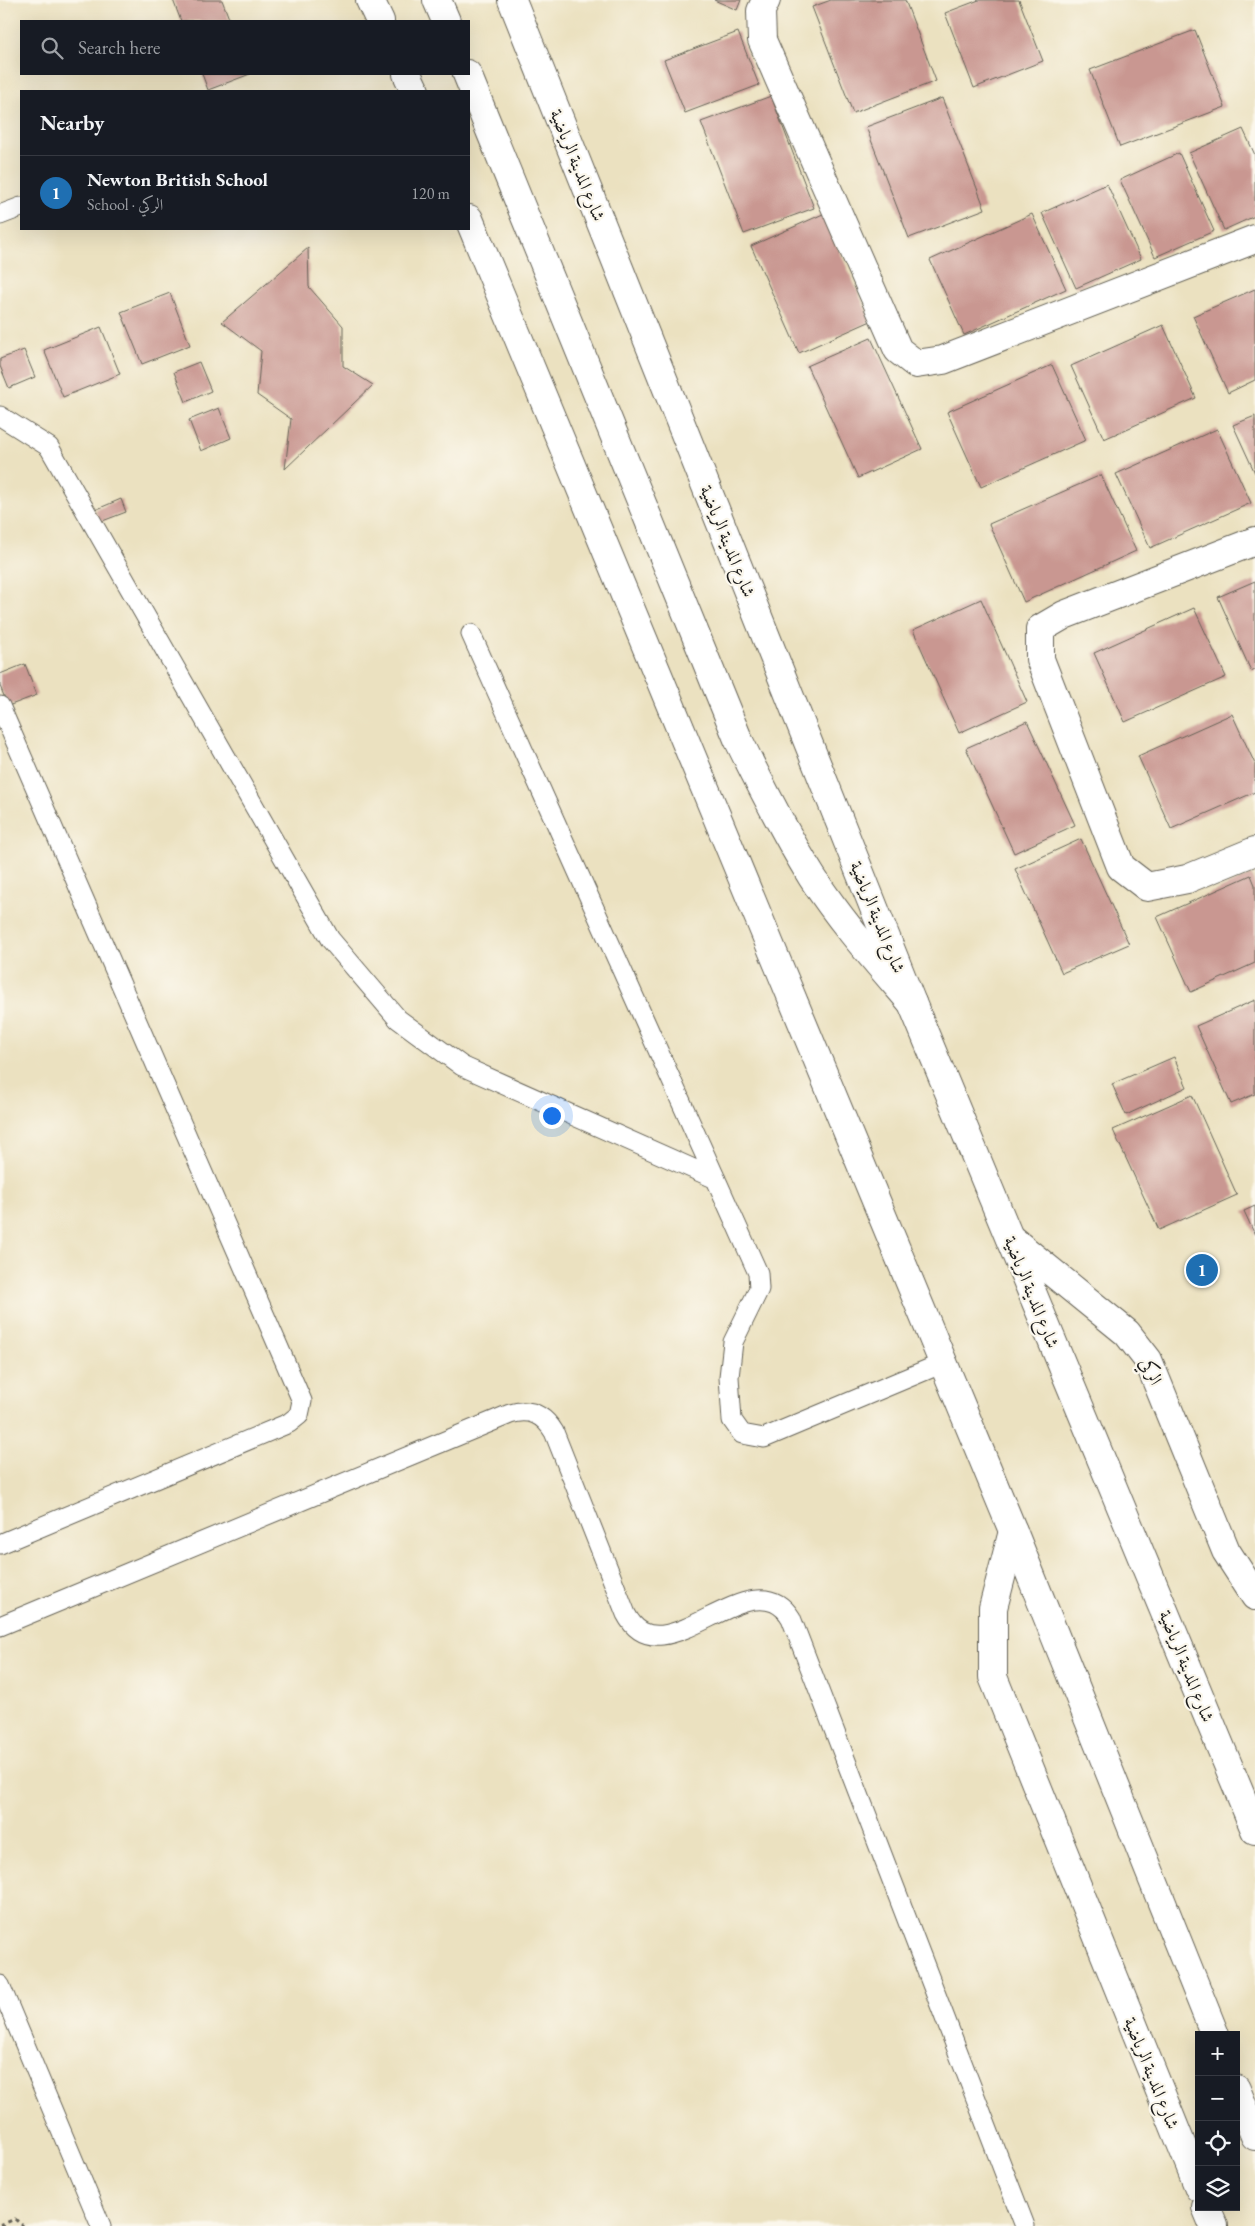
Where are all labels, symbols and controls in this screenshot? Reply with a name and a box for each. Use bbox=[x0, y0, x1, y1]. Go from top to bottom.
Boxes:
search box bbox=[20, 20, 470, 75]
icon: search bbox=[38, 34, 66, 62]
text: Search here bbox=[78, 35, 160, 60]
street label: شارع المدينة الرياضية bbox=[541, 106, 611, 226]
text: Nearby bbox=[40, 109, 104, 136]
text: Newton British School bbox=[87, 167, 268, 192]
text: 1 bbox=[52, 183, 60, 204]
text: 120 m bbox=[411, 183, 450, 204]
text: School · الركي bbox=[87, 194, 163, 215]
street label: شارع المدينة الرياضية bbox=[691, 482, 761, 602]
street label: شارع المدينة الرياضية bbox=[841, 858, 911, 978]
your location bbox=[539, 1103, 565, 1129]
street label: شارع المدينة الرياضية bbox=[995, 1233, 1065, 1353]
pin: 1 bbox=[1186, 1251, 1218, 1289]
street label: الركي bbox=[1131, 1353, 1168, 1391]
street label: شارع المدينة الرياضية bbox=[1150, 1607, 1220, 1727]
street label: شارع المدينة الرياضية bbox=[1115, 2014, 1185, 2134]
map controls bbox=[1195, 2031, 1240, 2211]
button: + bbox=[1195, 2031, 1240, 2076]
button: − bbox=[1195, 2076, 1240, 2121]
button: locate bbox=[1195, 2121, 1240, 2166]
button: layers bbox=[1195, 2166, 1240, 2211]

